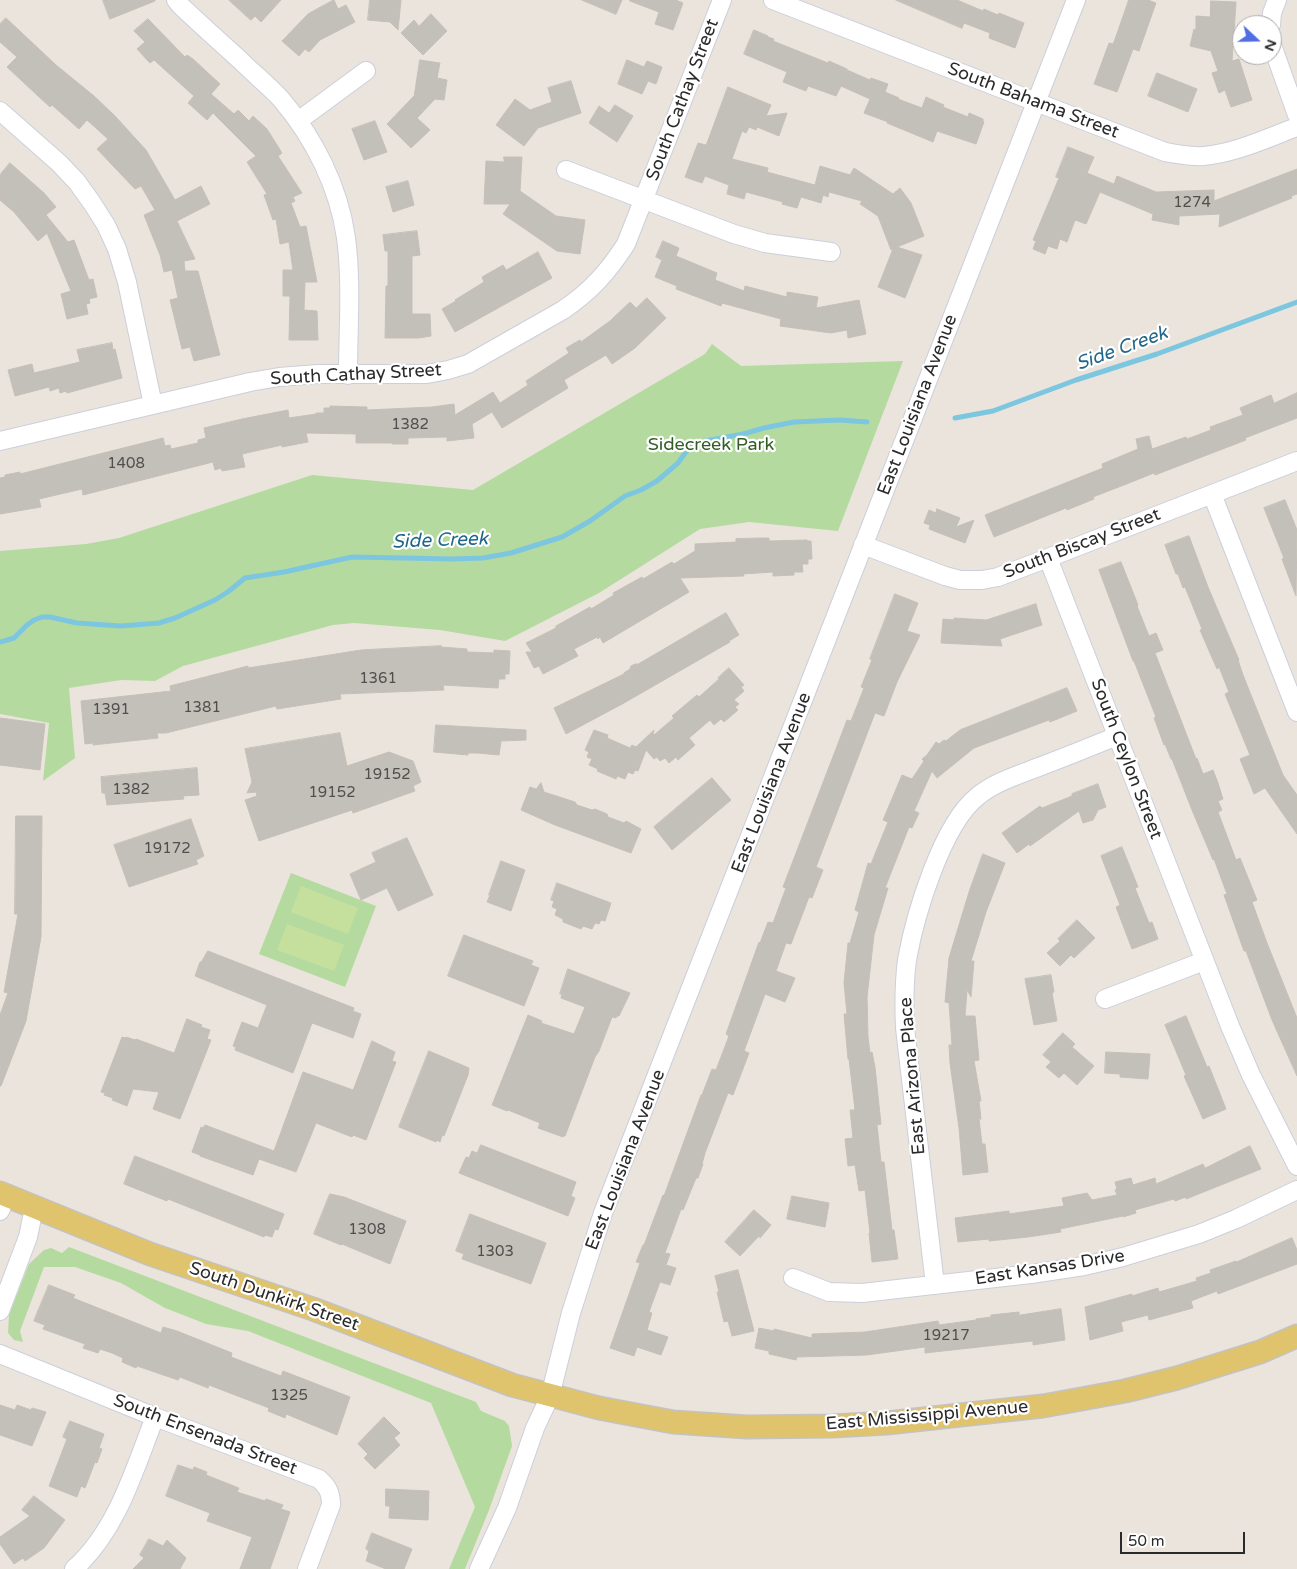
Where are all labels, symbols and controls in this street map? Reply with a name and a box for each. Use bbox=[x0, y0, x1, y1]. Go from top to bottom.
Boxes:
north arrow bbox=[1232, 15, 1282, 65]
street label: South Cathay Street bbox=[642, 16, 724, 184]
text: N bbox=[1261, 37, 1280, 53]
street label: South Bahama Street bbox=[944, 58, 1122, 144]
house number: 1274 bbox=[1173, 194, 1211, 212]
street label: East Louisiana Avenue bbox=[874, 312, 962, 498]
water label: Side Creek bbox=[1073, 322, 1171, 376]
street label: South Cathay Street bbox=[270, 360, 442, 390]
house number: 1382 bbox=[391, 416, 429, 434]
park label: Sidecreek Park bbox=[648, 434, 774, 456]
house number: 1408 bbox=[107, 455, 145, 473]
street label: South Biscay Street bbox=[1001, 504, 1163, 584]
water label: Side Creek bbox=[392, 528, 488, 554]
house number: 1361 bbox=[359, 670, 397, 688]
street label: South Ceylon Street bbox=[1085, 676, 1167, 842]
street label: East Louisiana Avenue bbox=[728, 690, 816, 876]
house number: 1381 bbox=[183, 699, 221, 717]
house number: 1391 bbox=[92, 701, 130, 719]
house number: 19152 bbox=[363, 766, 411, 784]
house number: 1382 bbox=[112, 781, 150, 799]
house number: 19152 bbox=[308, 784, 356, 802]
house number: 19172 bbox=[143, 840, 191, 858]
street label: East Arizona Place bbox=[895, 996, 931, 1156]
street label: East Louisiana Avenue bbox=[582, 1067, 670, 1253]
house number: 1308 bbox=[348, 1221, 386, 1239]
house number: 1303 bbox=[476, 1243, 514, 1261]
street label: East Kansas Drive bbox=[974, 1246, 1126, 1290]
street label: South Dunkirk Street bbox=[186, 1258, 362, 1336]
house number: 19217 bbox=[922, 1327, 970, 1345]
house number: 1325 bbox=[270, 1387, 308, 1405]
street label: South Ensenada Street bbox=[110, 1390, 300, 1480]
street label: East Mississippi Avenue bbox=[825, 1396, 1029, 1436]
scale bar bbox=[1122, 1522, 1247, 1554]
text: 50 m bbox=[1128, 1532, 1165, 1550]

